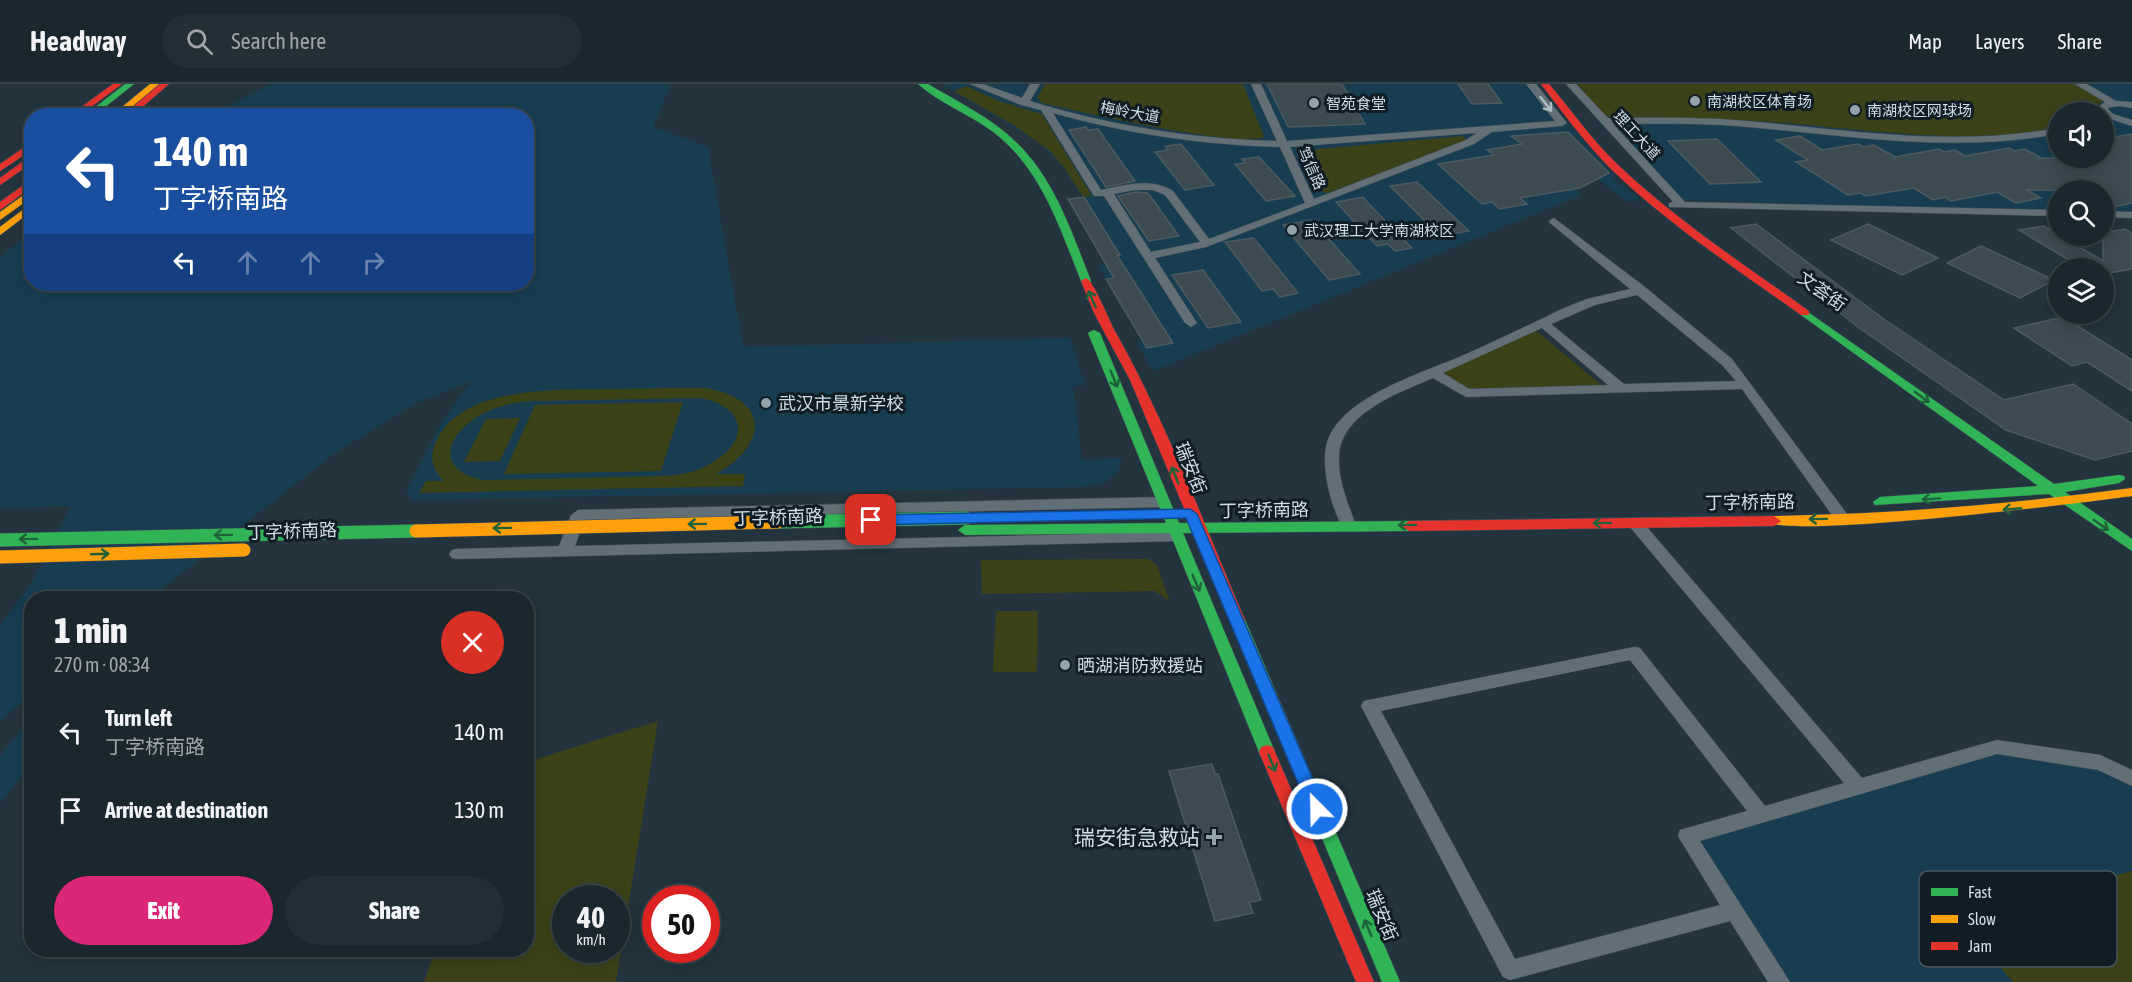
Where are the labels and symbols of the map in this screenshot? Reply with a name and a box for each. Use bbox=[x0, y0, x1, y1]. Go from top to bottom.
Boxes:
place label: 南湖校区体育场 bbox=[1707, 93, 1812, 110]
marker: 南湖校区体育场 bbox=[1688, 94, 1702, 108]
place label: 智苑食堂 bbox=[1326, 95, 1386, 112]
one-way arrow bbox=[1540, 95, 1553, 111]
marker: 智苑食堂 bbox=[1307, 96, 1321, 110]
street label: 梅岭大道 bbox=[1099, 98, 1161, 126]
place label: 南湖校区网球场 bbox=[1867, 102, 1972, 119]
marker: 南湖校区网球场 bbox=[1848, 103, 1862, 117]
street label: 理工大道 bbox=[1610, 107, 1664, 163]
street label: 笃信路 bbox=[1295, 144, 1329, 192]
place label: 武汉理工大学南湖校区 bbox=[1304, 222, 1454, 239]
marker: 武汉理工大学南湖校区 bbox=[1285, 223, 1299, 237]
street label: 文荟街 bbox=[1794, 267, 1850, 315]
one-way arrow bbox=[1086, 290, 1098, 308]
one-way arrow bbox=[1109, 369, 1120, 387]
one-way arrow bbox=[1914, 391, 1930, 403]
place label: 武汉市景新学校 bbox=[778, 393, 904, 414]
marker: 武汉市景新学校 bbox=[759, 396, 773, 410]
street label: 瑞安街 bbox=[1171, 439, 1211, 497]
one-way arrow bbox=[1169, 466, 1180, 485]
street label: 丁字桥南路 bbox=[1705, 491, 1795, 513]
pin bbox=[845, 494, 896, 545]
one-way arrow bbox=[1922, 494, 1942, 505]
street label: 丁字桥南路 bbox=[1219, 499, 1309, 521]
one-way arrow bbox=[2003, 504, 2023, 515]
street label: 丁字桥南路 bbox=[733, 505, 823, 529]
one-way arrow bbox=[1808, 513, 1828, 525]
one-way arrow bbox=[1592, 517, 1612, 529]
one-way arrow bbox=[688, 518, 708, 530]
one-way arrow bbox=[2093, 518, 2109, 531]
street label: 丁字桥南路 bbox=[247, 519, 337, 543]
one-way arrow bbox=[1397, 519, 1417, 531]
one-way arrow bbox=[493, 523, 513, 534]
one-way arrow bbox=[214, 529, 234, 541]
one-way arrow bbox=[19, 534, 39, 545]
one-way arrow bbox=[90, 548, 110, 560]
one-way arrow bbox=[1191, 574, 1202, 592]
place label: 晒湖消防救援站 bbox=[1077, 655, 1203, 676]
marker: 晒湖消防救援站 bbox=[1058, 658, 1072, 672]
one-way arrow bbox=[1267, 754, 1278, 772]
position arrow bbox=[1285, 777, 1349, 841]
place label: 瑞安街急救站 bbox=[1074, 825, 1200, 849]
marker: 瑞安街急救站 bbox=[1205, 828, 1223, 846]
legend bbox=[1919, 871, 2117, 967]
text: Fast bbox=[1968, 883, 1992, 901]
speed limit sign: 50 bbox=[642, 885, 720, 963]
street label: 瑞安街 bbox=[1362, 886, 1402, 944]
text: Slow bbox=[1968, 910, 1996, 928]
one-way arrow bbox=[1362, 920, 1373, 938]
text: Jam bbox=[1968, 937, 1992, 955]

